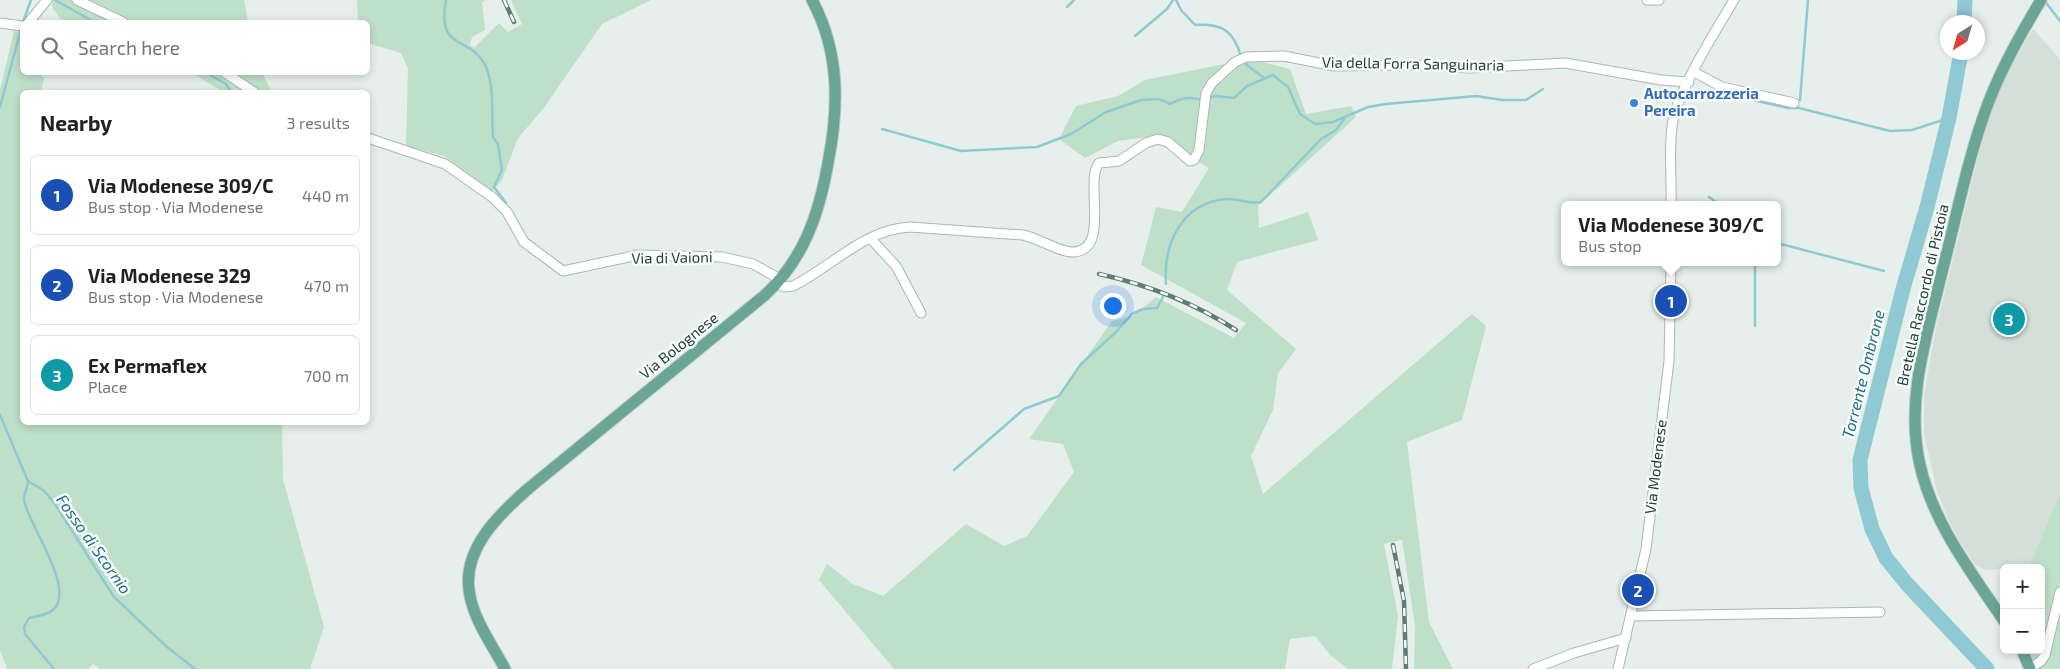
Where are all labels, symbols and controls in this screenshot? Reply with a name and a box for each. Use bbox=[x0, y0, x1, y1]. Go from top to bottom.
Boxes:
north arrow bbox=[1940, 15, 1985, 60]
search box bbox=[20, 20, 370, 75]
icon: search bbox=[38, 34, 66, 62]
text: Search here bbox=[78, 36, 180, 59]
street label: Via della Forra Sanguinaria bbox=[1322, 52, 1504, 74]
place label: Autocarrozzeria Pereira bbox=[1644, 84, 1759, 119]
marker: Autocarrozzeria Pereira bbox=[1628, 97, 1640, 109]
text: Nearby bbox=[40, 110, 112, 135]
text: 3 results bbox=[287, 113, 350, 132]
text: Via Modenese 309/C bbox=[88, 174, 273, 197]
text: 1 bbox=[54, 186, 60, 205]
text: 440 m bbox=[302, 186, 349, 205]
text: Bus stop · Via Modenese bbox=[88, 197, 263, 216]
popup bbox=[1561, 201, 1781, 266]
street label: Bretella Raccordo di Pistoia bbox=[1892, 202, 1952, 388]
text: Via Modenese 309/C bbox=[1578, 213, 1764, 236]
text: Bus stop bbox=[1578, 236, 1642, 255]
street label: Via di Vaioni bbox=[631, 247, 713, 267]
text: Via Modenese 329 bbox=[88, 264, 251, 287]
text: 2 bbox=[52, 276, 62, 295]
text: 470 m bbox=[304, 276, 349, 295]
pin: 1 bbox=[1655, 282, 1687, 320]
text: Bus stop · Via Modenese bbox=[88, 287, 263, 306]
your location bbox=[1100, 293, 1126, 319]
pin: 3 bbox=[1993, 300, 2025, 338]
water label: Torrente Ombrone bbox=[1837, 307, 1888, 440]
street label: Via Bolognese bbox=[635, 308, 721, 382]
text: Ex Permaflex bbox=[88, 354, 207, 377]
text: 3 bbox=[52, 366, 62, 385]
text: 700 m bbox=[304, 366, 349, 385]
text: Place bbox=[88, 377, 127, 396]
street label: Via Modenese bbox=[1640, 419, 1670, 515]
water label: Fosso di Scornio bbox=[53, 490, 136, 597]
map controls bbox=[2000, 564, 2045, 654]
button: + bbox=[2000, 564, 2045, 609]
pin: 2 bbox=[1622, 571, 1654, 609]
button: − bbox=[2000, 609, 2045, 654]

